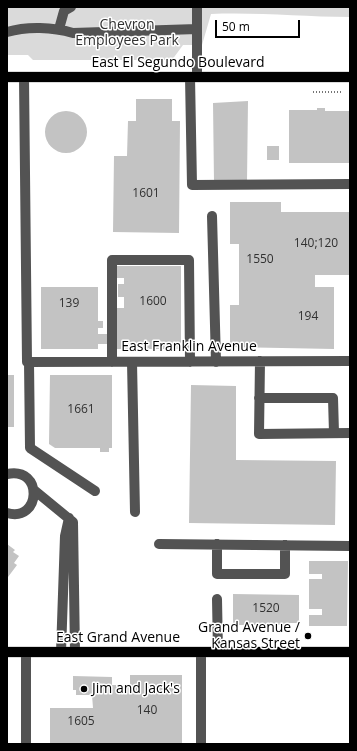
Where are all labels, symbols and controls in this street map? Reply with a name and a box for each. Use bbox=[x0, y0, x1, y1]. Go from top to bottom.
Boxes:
scale bar bbox=[217, 12, 302, 38]
park label: Chevron Employees Park bbox=[75, 17, 179, 50]
text: 50 m bbox=[222, 18, 250, 35]
street label: East El Segundo Boulevard bbox=[91, 55, 265, 71]
house number: 1601 bbox=[132, 187, 160, 201]
house number: 140;120 bbox=[294, 237, 338, 251]
house number: 1550 bbox=[246, 253, 274, 267]
house number: 1600 bbox=[139, 295, 167, 309]
house number: 139 bbox=[59, 297, 79, 311]
house number: 194 bbox=[298, 310, 318, 324]
street label: East Franklin Avenue bbox=[121, 339, 257, 355]
house number: 1661 bbox=[67, 403, 95, 417]
house number: 1520 bbox=[252, 602, 280, 616]
place label: Grand Avenue / Kansas Street bbox=[198, 620, 300, 652]
street label: East Grand Avenue bbox=[56, 630, 180, 646]
marker: Grand Avenue / Kansas Street bbox=[303, 631, 313, 641]
place label: Jim and Jack's bbox=[92, 681, 180, 697]
marker: Jim and Jack's bbox=[79, 684, 89, 694]
house number: 140 bbox=[137, 704, 157, 718]
house number: 1605 bbox=[67, 715, 95, 729]

